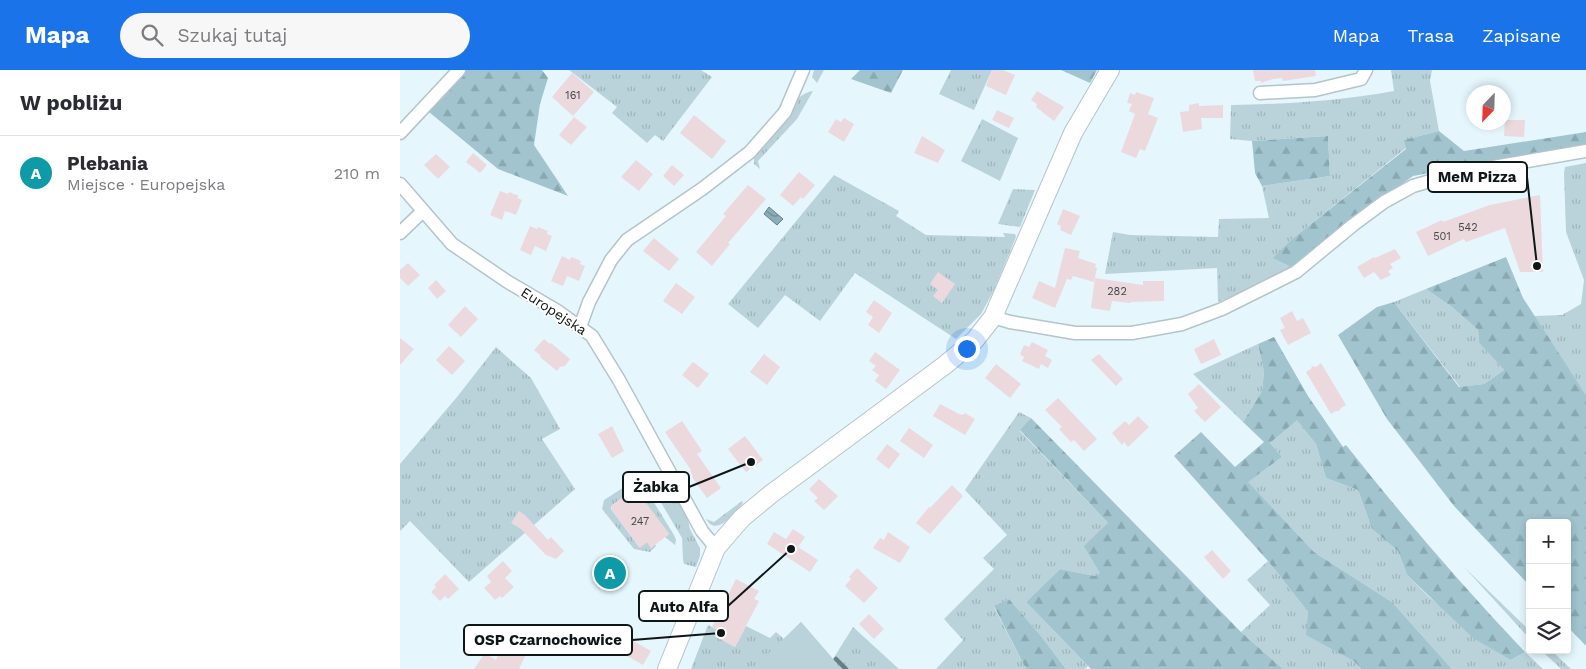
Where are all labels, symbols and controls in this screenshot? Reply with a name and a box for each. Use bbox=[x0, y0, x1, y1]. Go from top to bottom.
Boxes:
search box bbox=[120, 13, 470, 58]
text: Mapa bbox=[25, 21, 90, 49]
icon: search bbox=[138, 21, 166, 49]
text: Szukaj tutaj bbox=[178, 24, 287, 47]
text: Mapa bbox=[1333, 25, 1380, 46]
text: Trasa bbox=[1408, 25, 1454, 46]
text: Zapisane bbox=[1482, 25, 1561, 46]
north arrow bbox=[1466, 85, 1511, 130]
house number: 161 bbox=[565, 89, 581, 102]
text: W pobliżu bbox=[20, 90, 122, 115]
text: Plebania bbox=[67, 152, 148, 175]
callout: MeM Pizza bbox=[1428, 162, 1527, 192]
text: A bbox=[31, 164, 41, 183]
text: 210 m bbox=[334, 164, 380, 183]
text: MeM Pizza bbox=[1438, 168, 1517, 186]
text: Miejsce · Europejska bbox=[67, 175, 225, 194]
house number: 542 bbox=[1458, 221, 1478, 234]
house number: 501 bbox=[1433, 230, 1451, 243]
street label: Europejska bbox=[518, 284, 590, 338]
house number: 282 bbox=[1107, 285, 1127, 298]
your location bbox=[954, 336, 980, 362]
callout: Żabka bbox=[623, 472, 689, 502]
text: Żabka bbox=[633, 478, 679, 496]
house number: 247 bbox=[631, 515, 649, 528]
map controls bbox=[1526, 519, 1571, 654]
button: + bbox=[1526, 519, 1571, 564]
pin: A bbox=[594, 554, 626, 592]
button: − bbox=[1526, 564, 1571, 609]
callout: Auto Alfa bbox=[639, 591, 728, 621]
text: Auto Alfa bbox=[650, 598, 719, 616]
button: layers bbox=[1526, 609, 1571, 654]
callout: OSP Czarnochowice bbox=[464, 625, 632, 655]
text: OSP Czarnochowice bbox=[474, 631, 622, 649]

